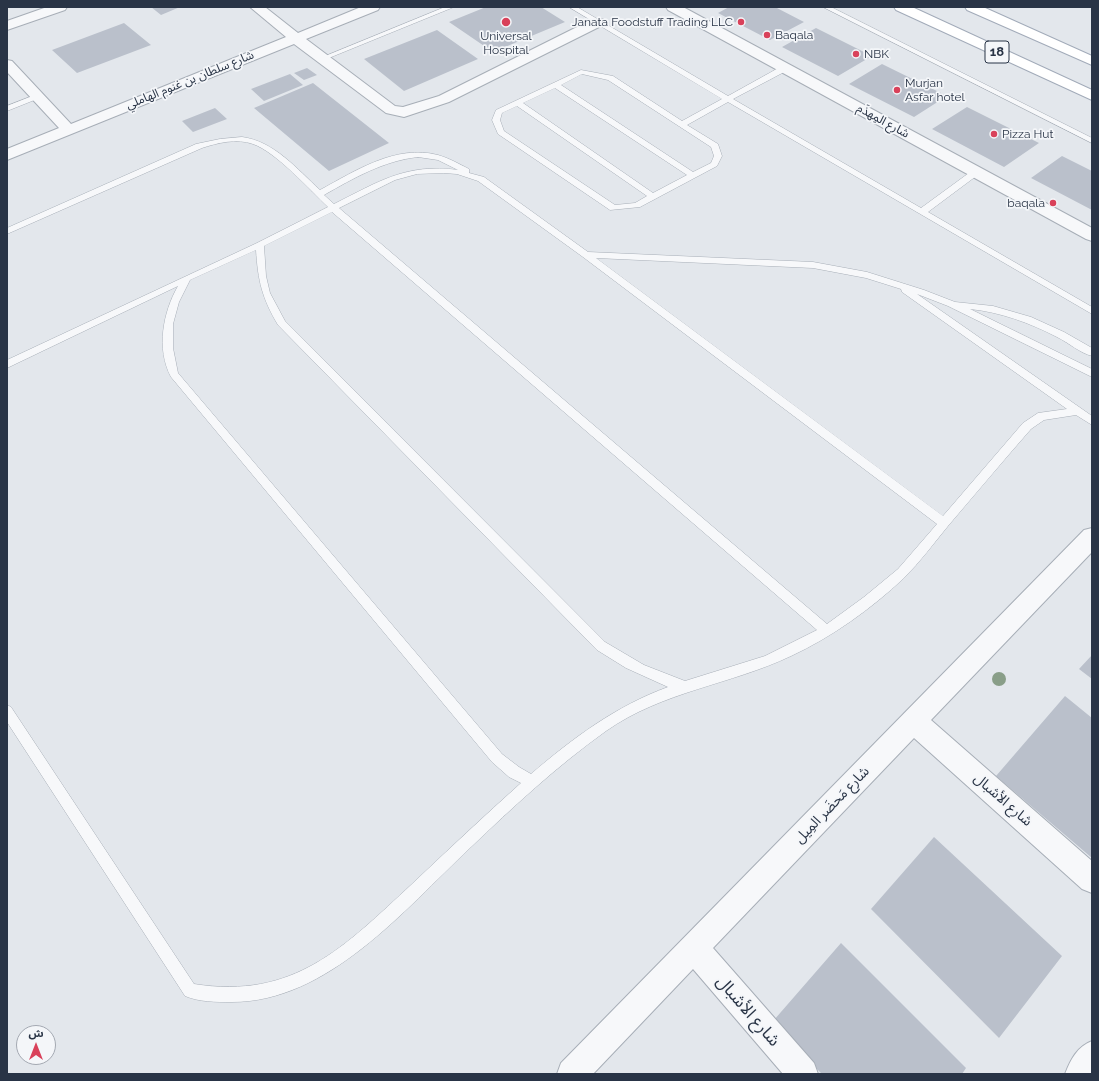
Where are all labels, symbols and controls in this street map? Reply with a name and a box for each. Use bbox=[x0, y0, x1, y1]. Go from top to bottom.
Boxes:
place label: Janata Foodstuff Trading LLC bbox=[572, 15, 733, 29]
marker: Universal Hospital bbox=[500, 16, 512, 28]
marker: Janata Foodstuff Trading LLC bbox=[736, 17, 746, 27]
place label: Baqala bbox=[775, 28, 813, 42]
place label: Universal Hospital bbox=[480, 29, 532, 57]
marker: Baqala bbox=[762, 30, 772, 40]
road number: 18 bbox=[985, 41, 1009, 63]
place label: NBK bbox=[864, 47, 889, 61]
street label: شارع سلطان بن غنوم الهاملي bbox=[124, 48, 256, 112]
marker: NBK bbox=[851, 49, 861, 59]
place label: Murjan Asfar hotel bbox=[905, 76, 965, 104]
marker: Murjan Asfar hotel bbox=[892, 85, 902, 95]
street label: شارع المِهذَم bbox=[854, 101, 912, 141]
place label: Pizza Hut bbox=[1002, 127, 1053, 141]
marker: Pizza Hut bbox=[989, 129, 999, 139]
place label: baqala bbox=[1007, 196, 1045, 210]
marker: baqala bbox=[1048, 198, 1058, 208]
street label: شارع مَحضَر المِيل bbox=[791, 763, 873, 847]
street label: شارع الأشبال bbox=[970, 770, 1036, 830]
street label: شارع الأشبال bbox=[712, 971, 784, 1051]
north arrow bbox=[16, 1025, 56, 1065]
text: ش bbox=[28, 1027, 44, 1040]

